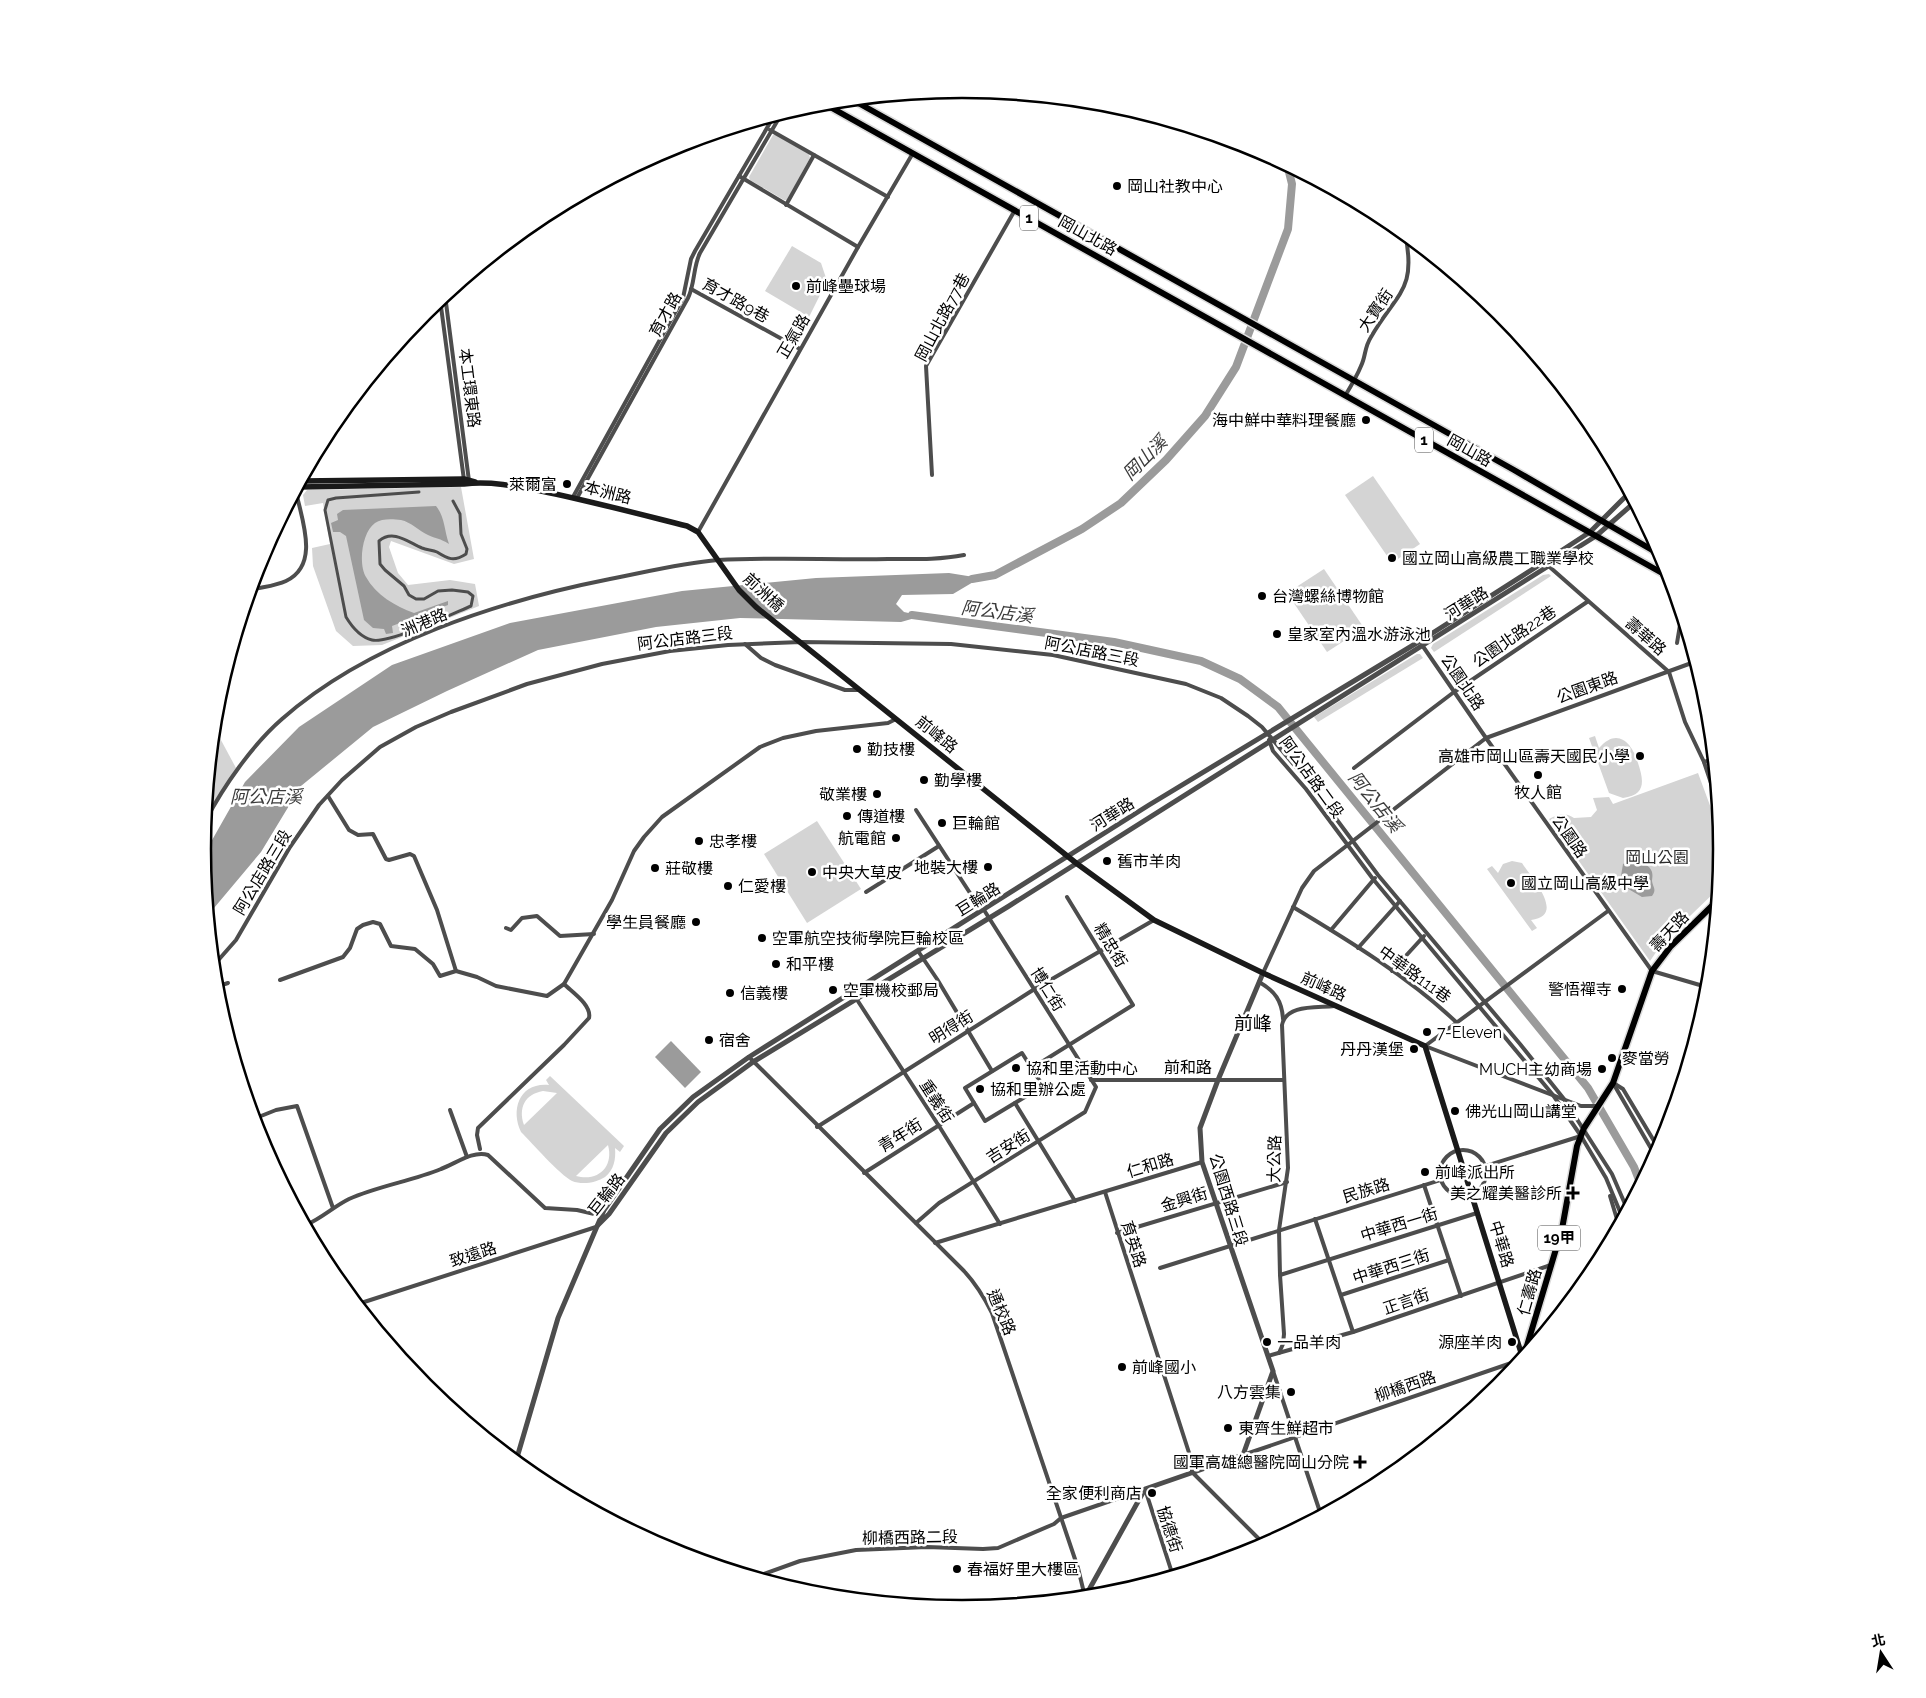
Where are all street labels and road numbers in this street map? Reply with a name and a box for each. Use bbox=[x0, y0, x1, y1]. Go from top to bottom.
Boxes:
road number: 1 bbox=[1020, 206, 1038, 230]
street label: 岡山北路 bbox=[1055, 212, 1120, 259]
street label: 岡山北路77巷 bbox=[911, 270, 974, 365]
street label: 育才路9巷 bbox=[699, 274, 772, 327]
street label: 大寶街 bbox=[1354, 285, 1397, 335]
street label: 育才路 bbox=[645, 289, 685, 340]
street label: 正氣路 bbox=[773, 311, 814, 362]
street label: 本工環東路 bbox=[455, 347, 484, 429]
road number: 1 bbox=[1415, 428, 1433, 452]
street label: 岡山路 bbox=[1444, 430, 1495, 470]
street label: 本洲路 bbox=[582, 477, 633, 508]
street label: 前洲橋 bbox=[740, 569, 788, 616]
street label: 河華路 bbox=[1441, 583, 1492, 624]
street label: 公園北路22巷 bbox=[1469, 602, 1560, 671]
street label: 洲港路 bbox=[398, 604, 450, 641]
street label: 壽華路 bbox=[1621, 613, 1670, 659]
street label: 阿公店路三段 bbox=[636, 623, 734, 654]
street label: 阿公店路三段 bbox=[1043, 633, 1141, 670]
street label: 公園北路 bbox=[1437, 650, 1488, 714]
street label: 公園東路 bbox=[1554, 668, 1620, 707]
street label: 前峰路 bbox=[912, 712, 961, 757]
street label: 阿公店路二段 bbox=[1276, 733, 1347, 822]
street label: 河華路 bbox=[1087, 794, 1138, 835]
street label: 公園路 bbox=[1548, 811, 1591, 861]
street label: 阿公店路三段 bbox=[230, 826, 295, 918]
street label: 巨輪路 bbox=[953, 879, 1004, 920]
street label: 壽天路 bbox=[1646, 907, 1693, 955]
street label: 精忠街 bbox=[1090, 920, 1131, 971]
street label: 中華路111巷 bbox=[1375, 942, 1454, 1007]
street label: 博仁街 bbox=[1027, 964, 1068, 1015]
street label: 前峰路 bbox=[1298, 968, 1350, 1005]
street label: 明得街 bbox=[926, 1007, 977, 1048]
street label: 前和路 bbox=[1164, 1058, 1212, 1077]
street label: 重義街 bbox=[916, 1076, 958, 1127]
street label: 青年街 bbox=[875, 1115, 926, 1156]
street label: 吉安街 bbox=[983, 1126, 1034, 1167]
street label: 大公路 bbox=[1265, 1135, 1284, 1183]
street label: 仁和路 bbox=[1124, 1149, 1176, 1182]
street label: 公園西路三段 bbox=[1205, 1151, 1252, 1249]
street label: 巨輪路 bbox=[584, 1170, 629, 1219]
street label: 民族路 bbox=[1340, 1174, 1392, 1207]
street label: 金興街 bbox=[1158, 1183, 1210, 1216]
street label: 中華西一街 bbox=[1358, 1204, 1440, 1245]
street label: 育英路 bbox=[1117, 1218, 1150, 1270]
street label: 中華路 bbox=[1485, 1218, 1518, 1270]
road number: 19甲 bbox=[1538, 1226, 1580, 1250]
street label: 致遠路 bbox=[447, 1238, 499, 1271]
street label: 中華西三街 bbox=[1350, 1245, 1432, 1288]
street label: 仁壽路 bbox=[1514, 1266, 1545, 1318]
street label: 正言街 bbox=[1380, 1285, 1432, 1318]
street label: 通校路 bbox=[983, 1286, 1020, 1338]
street label: 柳橋西路 bbox=[1372, 1367, 1439, 1406]
street label: 協德街 bbox=[1153, 1503, 1186, 1555]
street label: 柳橋西路二段 bbox=[862, 1527, 958, 1548]

